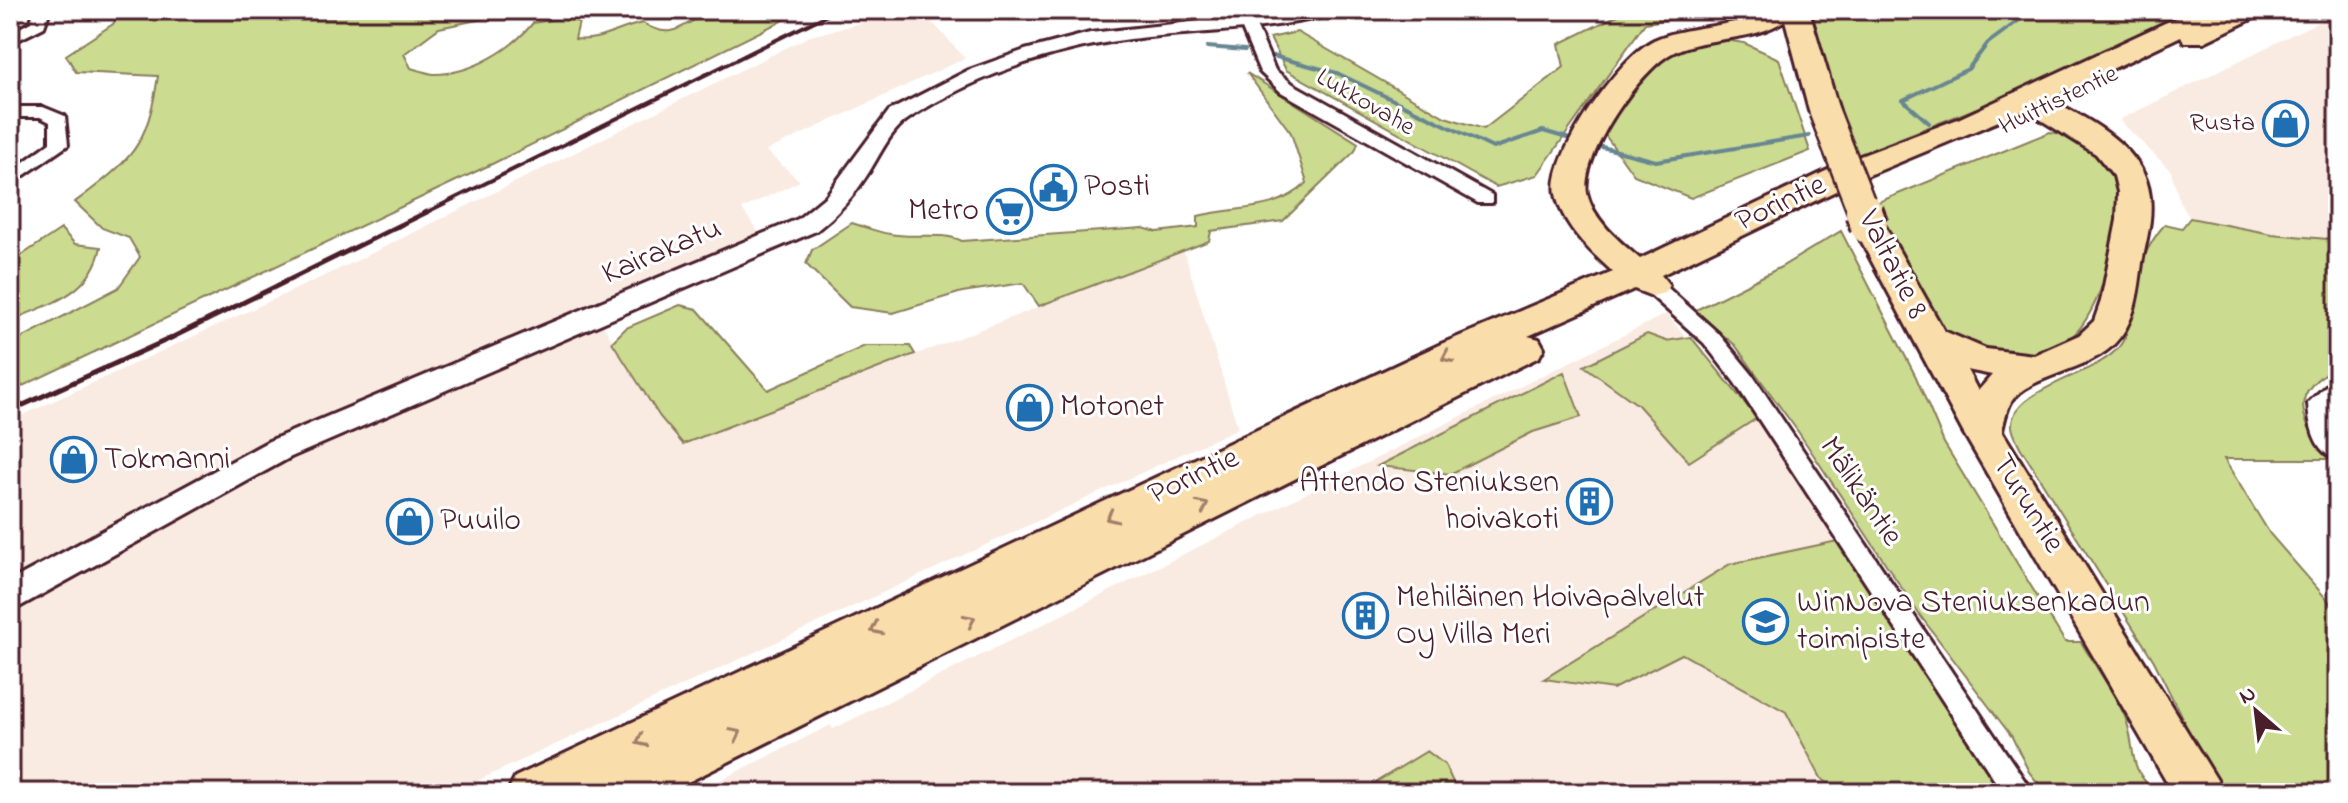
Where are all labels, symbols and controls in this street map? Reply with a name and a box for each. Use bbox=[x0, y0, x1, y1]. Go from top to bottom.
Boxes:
street label: Huittistentie bbox=[1993, 56, 2125, 146]
street label: Lukkovahe bbox=[1308, 59, 1422, 147]
shop icon: Rusta bbox=[2262, 100, 2310, 148]
place label: Rusta bbox=[2190, 105, 2255, 143]
street label: Porintie bbox=[1728, 162, 1835, 245]
public building icon: Posti bbox=[1029, 163, 1077, 211]
place label: Posti bbox=[1084, 164, 1150, 211]
supermarket icon: Metro bbox=[986, 187, 1034, 235]
place label: Metro bbox=[908, 188, 979, 235]
street label: Valtatie 8 bbox=[1844, 202, 1939, 328]
street label: Kairakatu bbox=[595, 206, 729, 298]
one-way arrow bbox=[1440, 347, 1455, 363]
shop icon: Motonet bbox=[1005, 383, 1053, 431]
place label: Motonet bbox=[1060, 384, 1165, 431]
street label: Mälikäntie bbox=[1806, 428, 1914, 557]
street label: Porintie bbox=[1141, 435, 1248, 518]
shop icon: Tokmanni bbox=[49, 436, 97, 484]
place label: Tokmanni bbox=[104, 437, 230, 484]
street label: Turuntie bbox=[1978, 445, 2076, 563]
place label: Attendo Steniuksen hoivakoti bbox=[1299, 460, 1559, 544]
building icon: Attendo Steniuksen hoivakoti bbox=[1566, 477, 1614, 525]
shop icon: Puuilo bbox=[385, 497, 433, 545]
place label: Puuilo bbox=[440, 498, 521, 545]
one-way arrow bbox=[1195, 500, 1210, 516]
one-way arrow bbox=[1104, 507, 1119, 523]
place label: Mehiläinen Hoivapalvelut Oy Villa Meri bbox=[1396, 575, 1705, 659]
place label: WinNova Steniuksenkadun toimipiste bbox=[1797, 580, 2150, 664]
building icon: Mehiläinen Hoivapalvelut Oy Villa Meri bbox=[1341, 592, 1389, 640]
school or university icon: WinNova Steniuksenkadun toimipiste bbox=[1742, 597, 1790, 645]
one-way arrow bbox=[961, 614, 976, 630]
one-way arrow bbox=[870, 619, 884, 635]
north arrow bbox=[2216, 671, 2296, 751]
text: N bbox=[2234, 678, 2262, 714]
one-way arrow bbox=[728, 728, 743, 744]
one-way arrow bbox=[635, 731, 650, 747]

